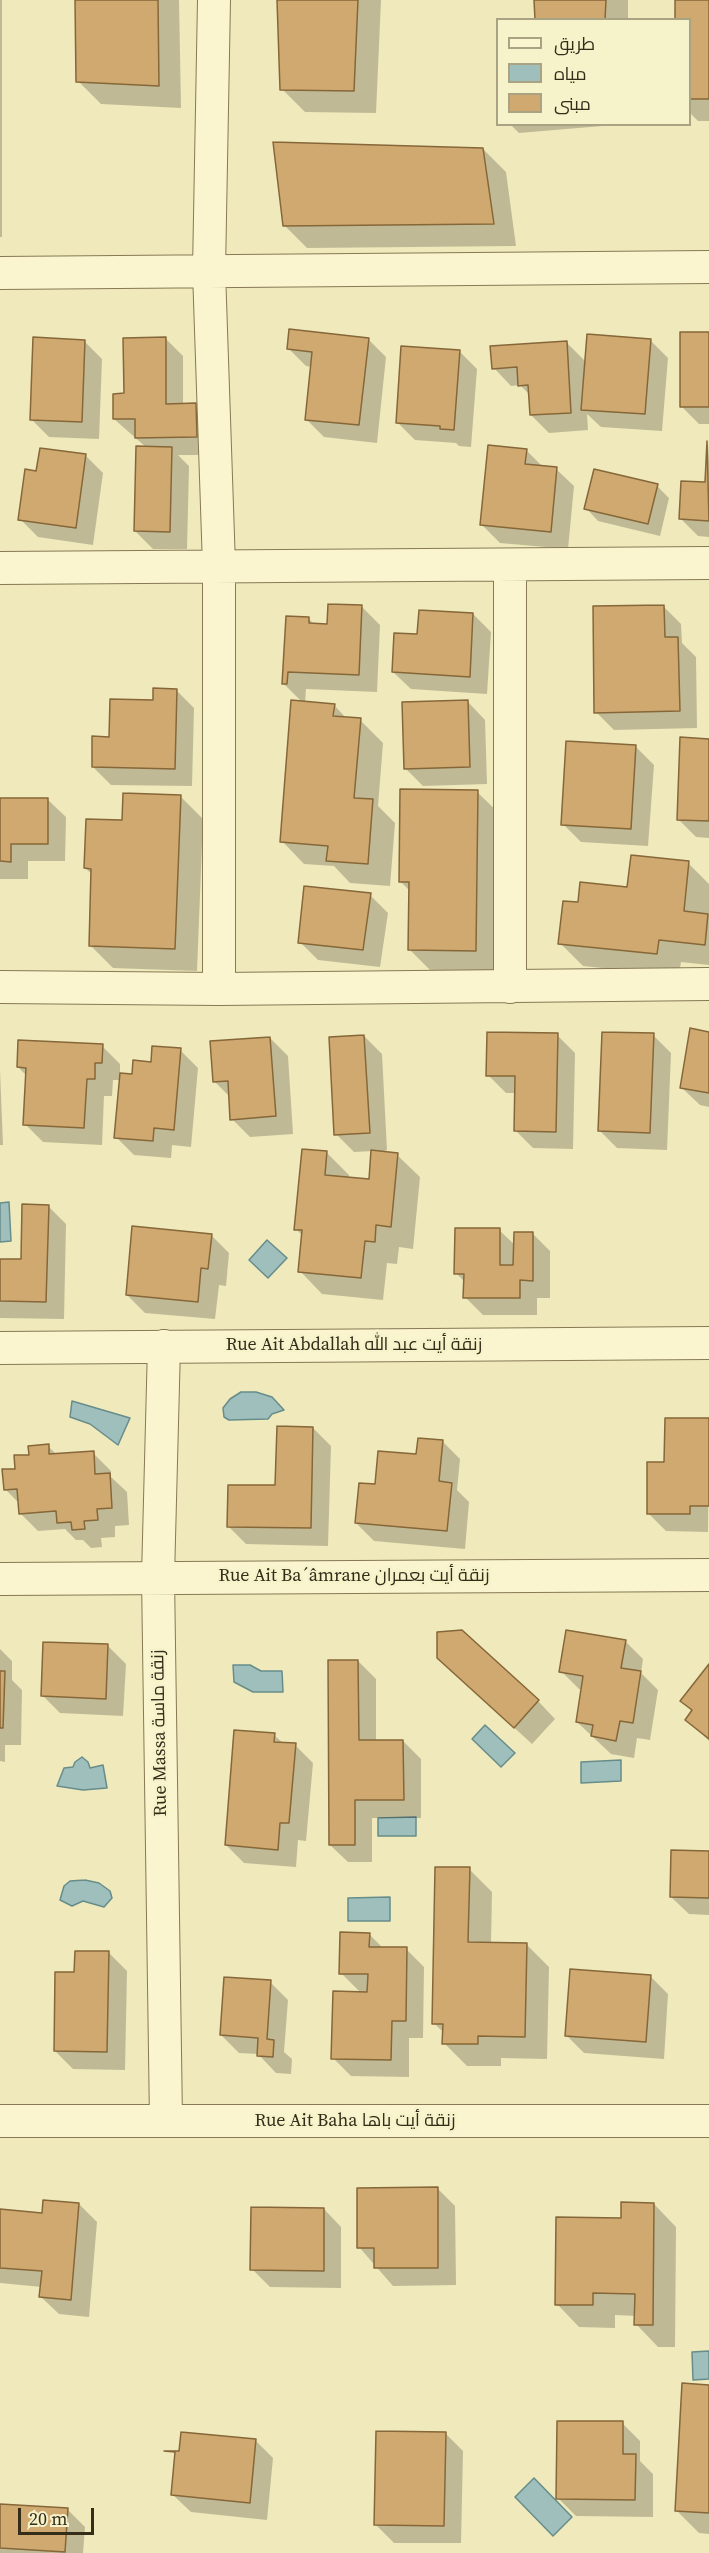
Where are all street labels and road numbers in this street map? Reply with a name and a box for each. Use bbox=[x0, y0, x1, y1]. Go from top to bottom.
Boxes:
street label: Rue Ait Abdallah زنقة أيت عبد الله bbox=[226, 1334, 482, 1356]
street label: Rue Ait Ba´âmrane زنقة أيت بعمران bbox=[218, 1565, 490, 1587]
street label: Rue Massa زنقة ماسة bbox=[148, 1649, 172, 1817]
street label: Rue Ait Baha زنقة أيت باها bbox=[254, 2110, 456, 2132]

